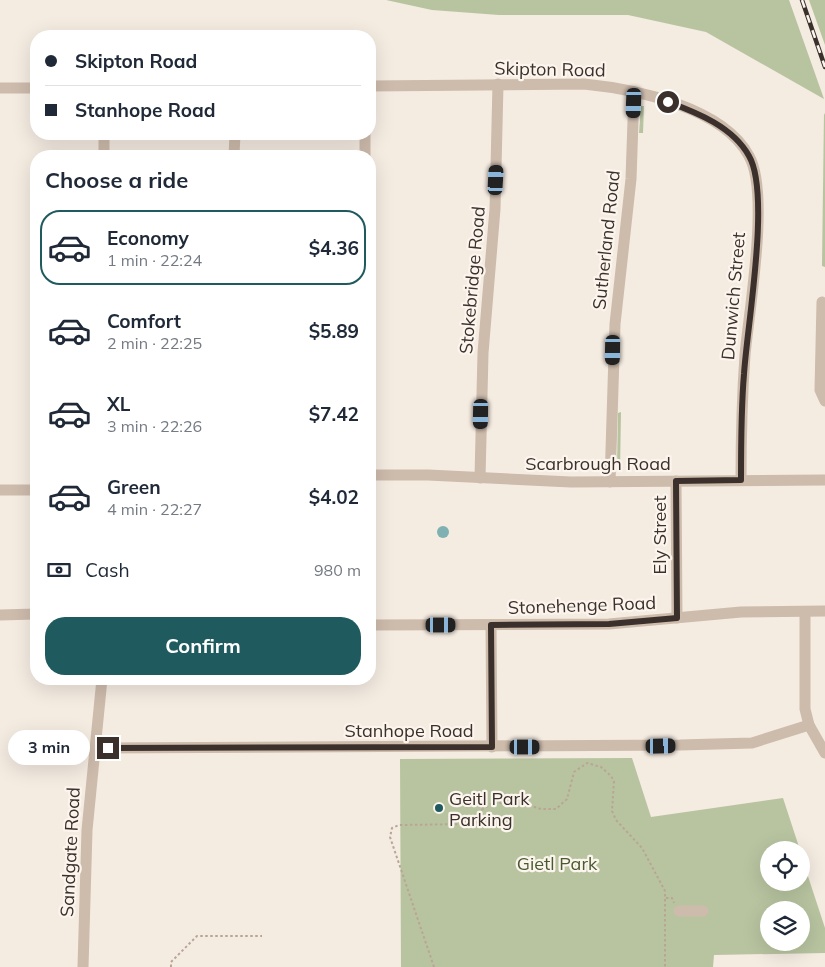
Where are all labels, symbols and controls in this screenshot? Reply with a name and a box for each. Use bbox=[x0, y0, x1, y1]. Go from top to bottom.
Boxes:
text: Skipton Road bbox=[75, 49, 197, 73]
street label: Skipton Road bbox=[494, 57, 606, 81]
car bbox=[625, 88, 642, 118]
route start bbox=[657, 91, 679, 113]
text: Stanhope Road bbox=[75, 98, 216, 122]
car bbox=[487, 165, 504, 195]
text: Choose a ride bbox=[45, 166, 188, 194]
street label: Sutherland Road bbox=[587, 169, 625, 311]
street label: Stokebridge Road bbox=[454, 205, 490, 355]
icon: car bbox=[47, 225, 92, 270]
text: Economy bbox=[107, 226, 189, 250]
street label: Dunwich Street bbox=[716, 231, 750, 361]
text: $4.36 bbox=[309, 236, 359, 260]
text: 1 min · 22:24 bbox=[107, 250, 202, 270]
icon: car bbox=[47, 308, 92, 353]
text: Comfort bbox=[107, 309, 181, 333]
text: $5.89 bbox=[309, 319, 359, 343]
text: 2 min · 22:25 bbox=[107, 333, 202, 353]
car bbox=[605, 335, 620, 365]
icon: car bbox=[47, 391, 92, 436]
text: XL bbox=[107, 392, 130, 416]
car bbox=[473, 399, 488, 429]
text: $7.42 bbox=[309, 402, 359, 426]
text: 3 min · 22:26 bbox=[107, 416, 202, 436]
street label: Scarbrough Road bbox=[525, 452, 671, 475]
icon: car bbox=[47, 474, 92, 519]
text: Green bbox=[107, 475, 161, 499]
text: $4.02 bbox=[309, 485, 359, 509]
street label: Ely Street bbox=[648, 496, 671, 574]
text: 4 min · 22:27 bbox=[107, 499, 202, 519]
icon: cash bbox=[45, 556, 73, 584]
text: Cash bbox=[85, 558, 130, 582]
text: 980 m bbox=[314, 560, 361, 580]
street label: Stonehenge Road bbox=[507, 591, 657, 619]
button: Confirm bbox=[45, 617, 361, 675]
car bbox=[426, 618, 456, 633]
street label: Stanhope Road bbox=[344, 719, 474, 742]
callout: 3 min bbox=[8, 730, 90, 766]
text: 3 min bbox=[28, 737, 70, 757]
route end bbox=[97, 737, 119, 759]
car bbox=[645, 738, 676, 754]
car bbox=[510, 740, 540, 755]
street label: Sandgate Road bbox=[55, 787, 85, 917]
place label: Geitl Park Parking bbox=[449, 787, 530, 831]
marker: Geitl Park Parking bbox=[433, 802, 445, 814]
map controls bbox=[760, 841, 810, 951]
button: locate bbox=[760, 841, 810, 891]
park label: Gietl Park bbox=[517, 852, 598, 875]
button: layers bbox=[760, 901, 810, 951]

